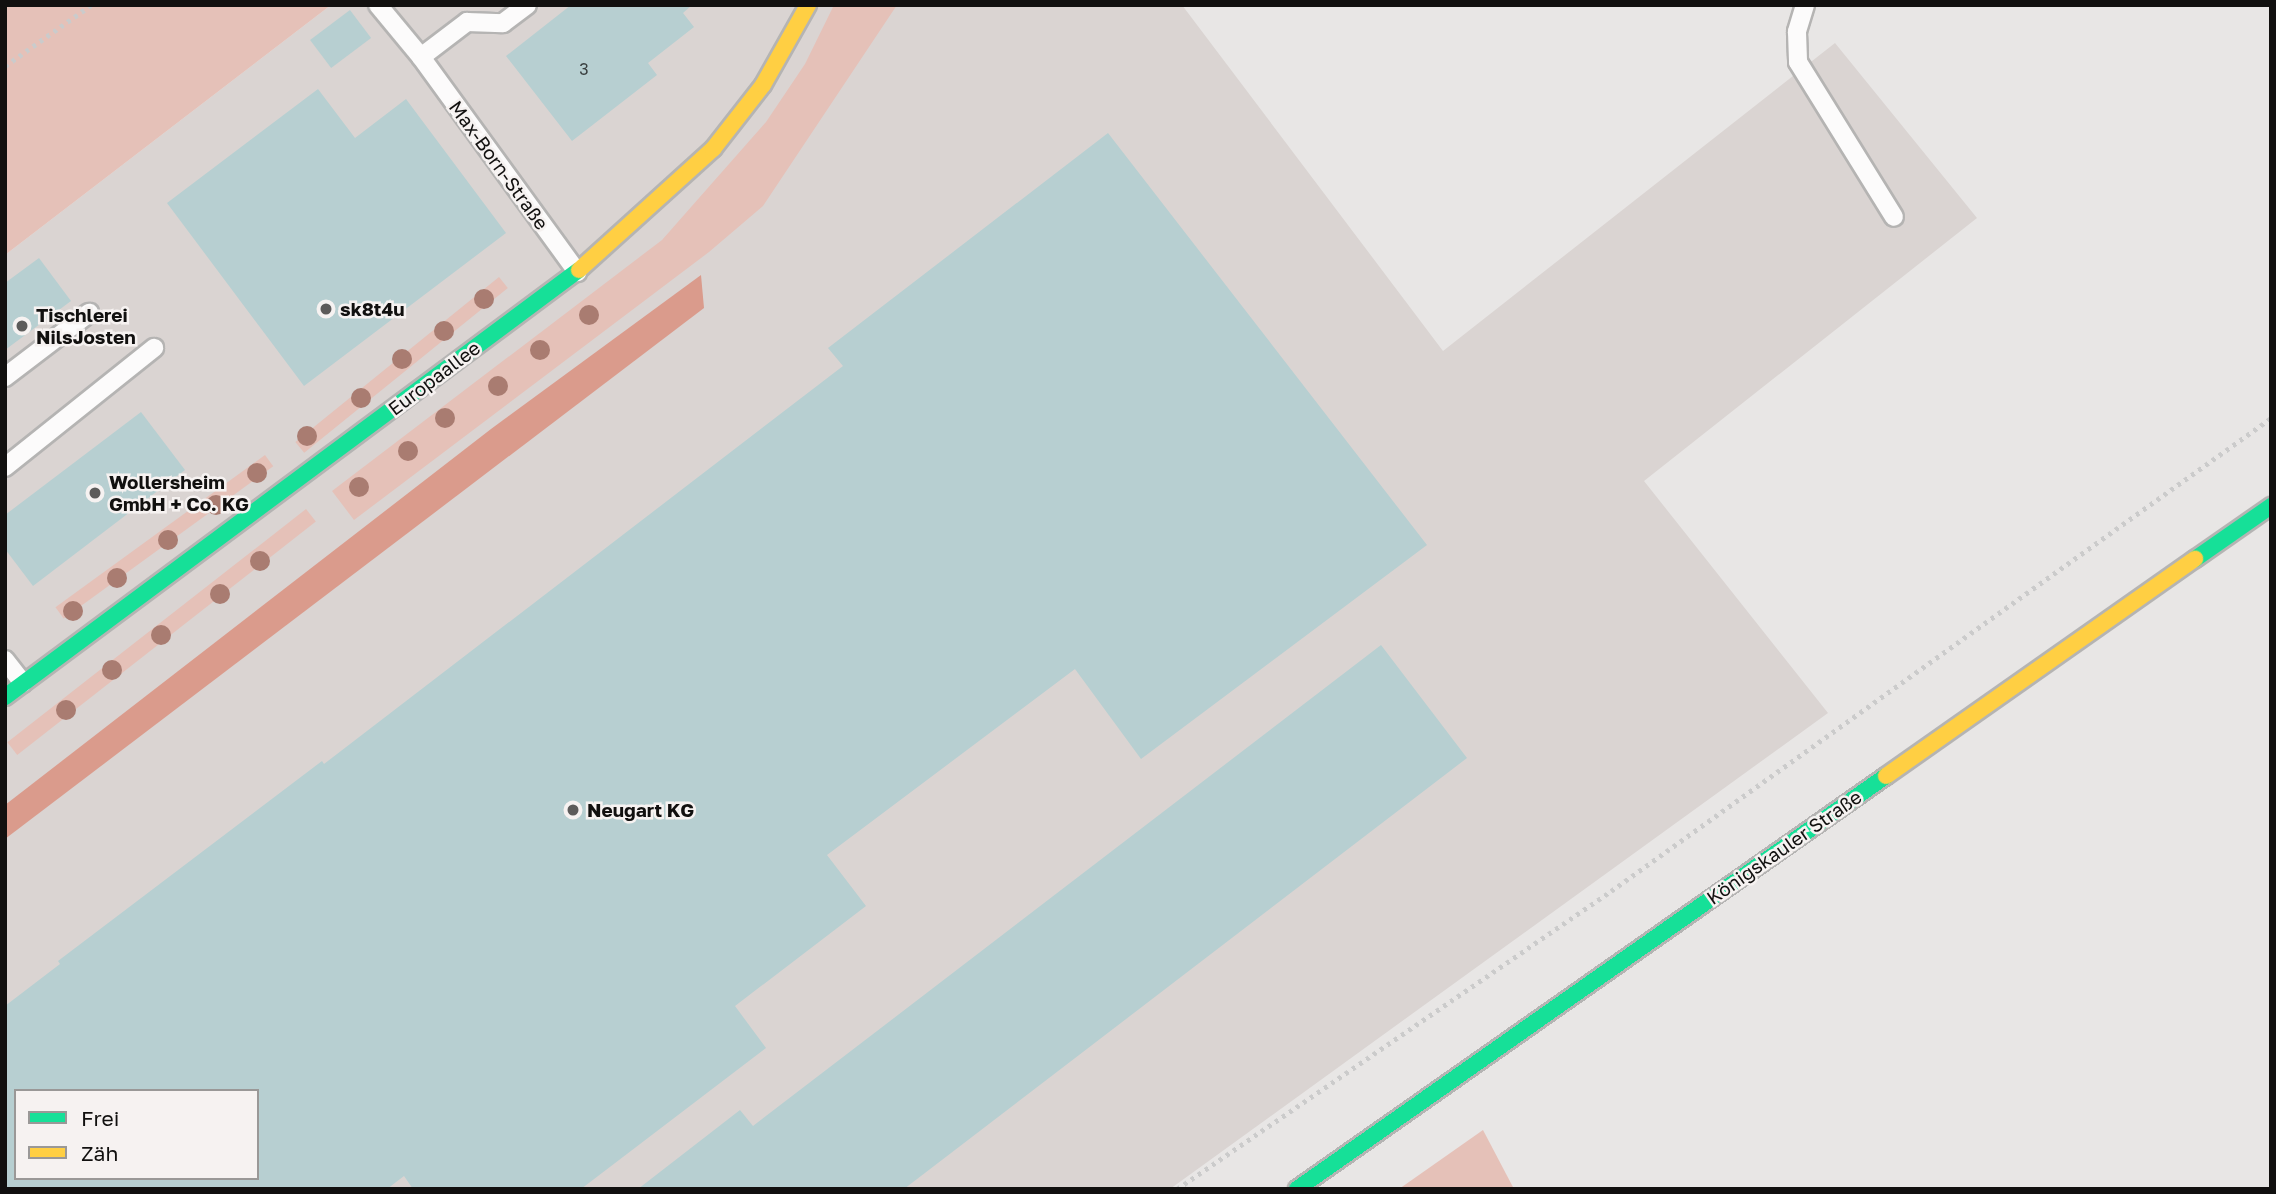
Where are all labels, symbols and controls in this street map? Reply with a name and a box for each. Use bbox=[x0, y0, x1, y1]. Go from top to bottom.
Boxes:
house number: 3 bbox=[579, 59, 589, 79]
street label: Max-Born-Straße bbox=[445, 96, 553, 234]
place label: sk8t4u bbox=[340, 298, 405, 320]
marker: sk8t4u bbox=[318, 301, 334, 317]
place label: Tischlerei NilsJosten bbox=[36, 304, 136, 348]
marker: Tischlerei NilsJosten bbox=[14, 318, 30, 334]
street label: Europaallee bbox=[384, 336, 484, 420]
place label: Wollersheim GmbH + Co. KG bbox=[109, 471, 249, 515]
marker: Wollersheim GmbH + Co. KG bbox=[87, 485, 103, 501]
street label: Königskauler Straße bbox=[1702, 785, 1866, 909]
place label: Neugart KG bbox=[587, 799, 694, 821]
marker: Neugart KG bbox=[565, 802, 581, 818]
legend bbox=[14, 1089, 259, 1180]
text: Frei bbox=[81, 1105, 119, 1131]
text: Zäh bbox=[81, 1140, 118, 1166]

